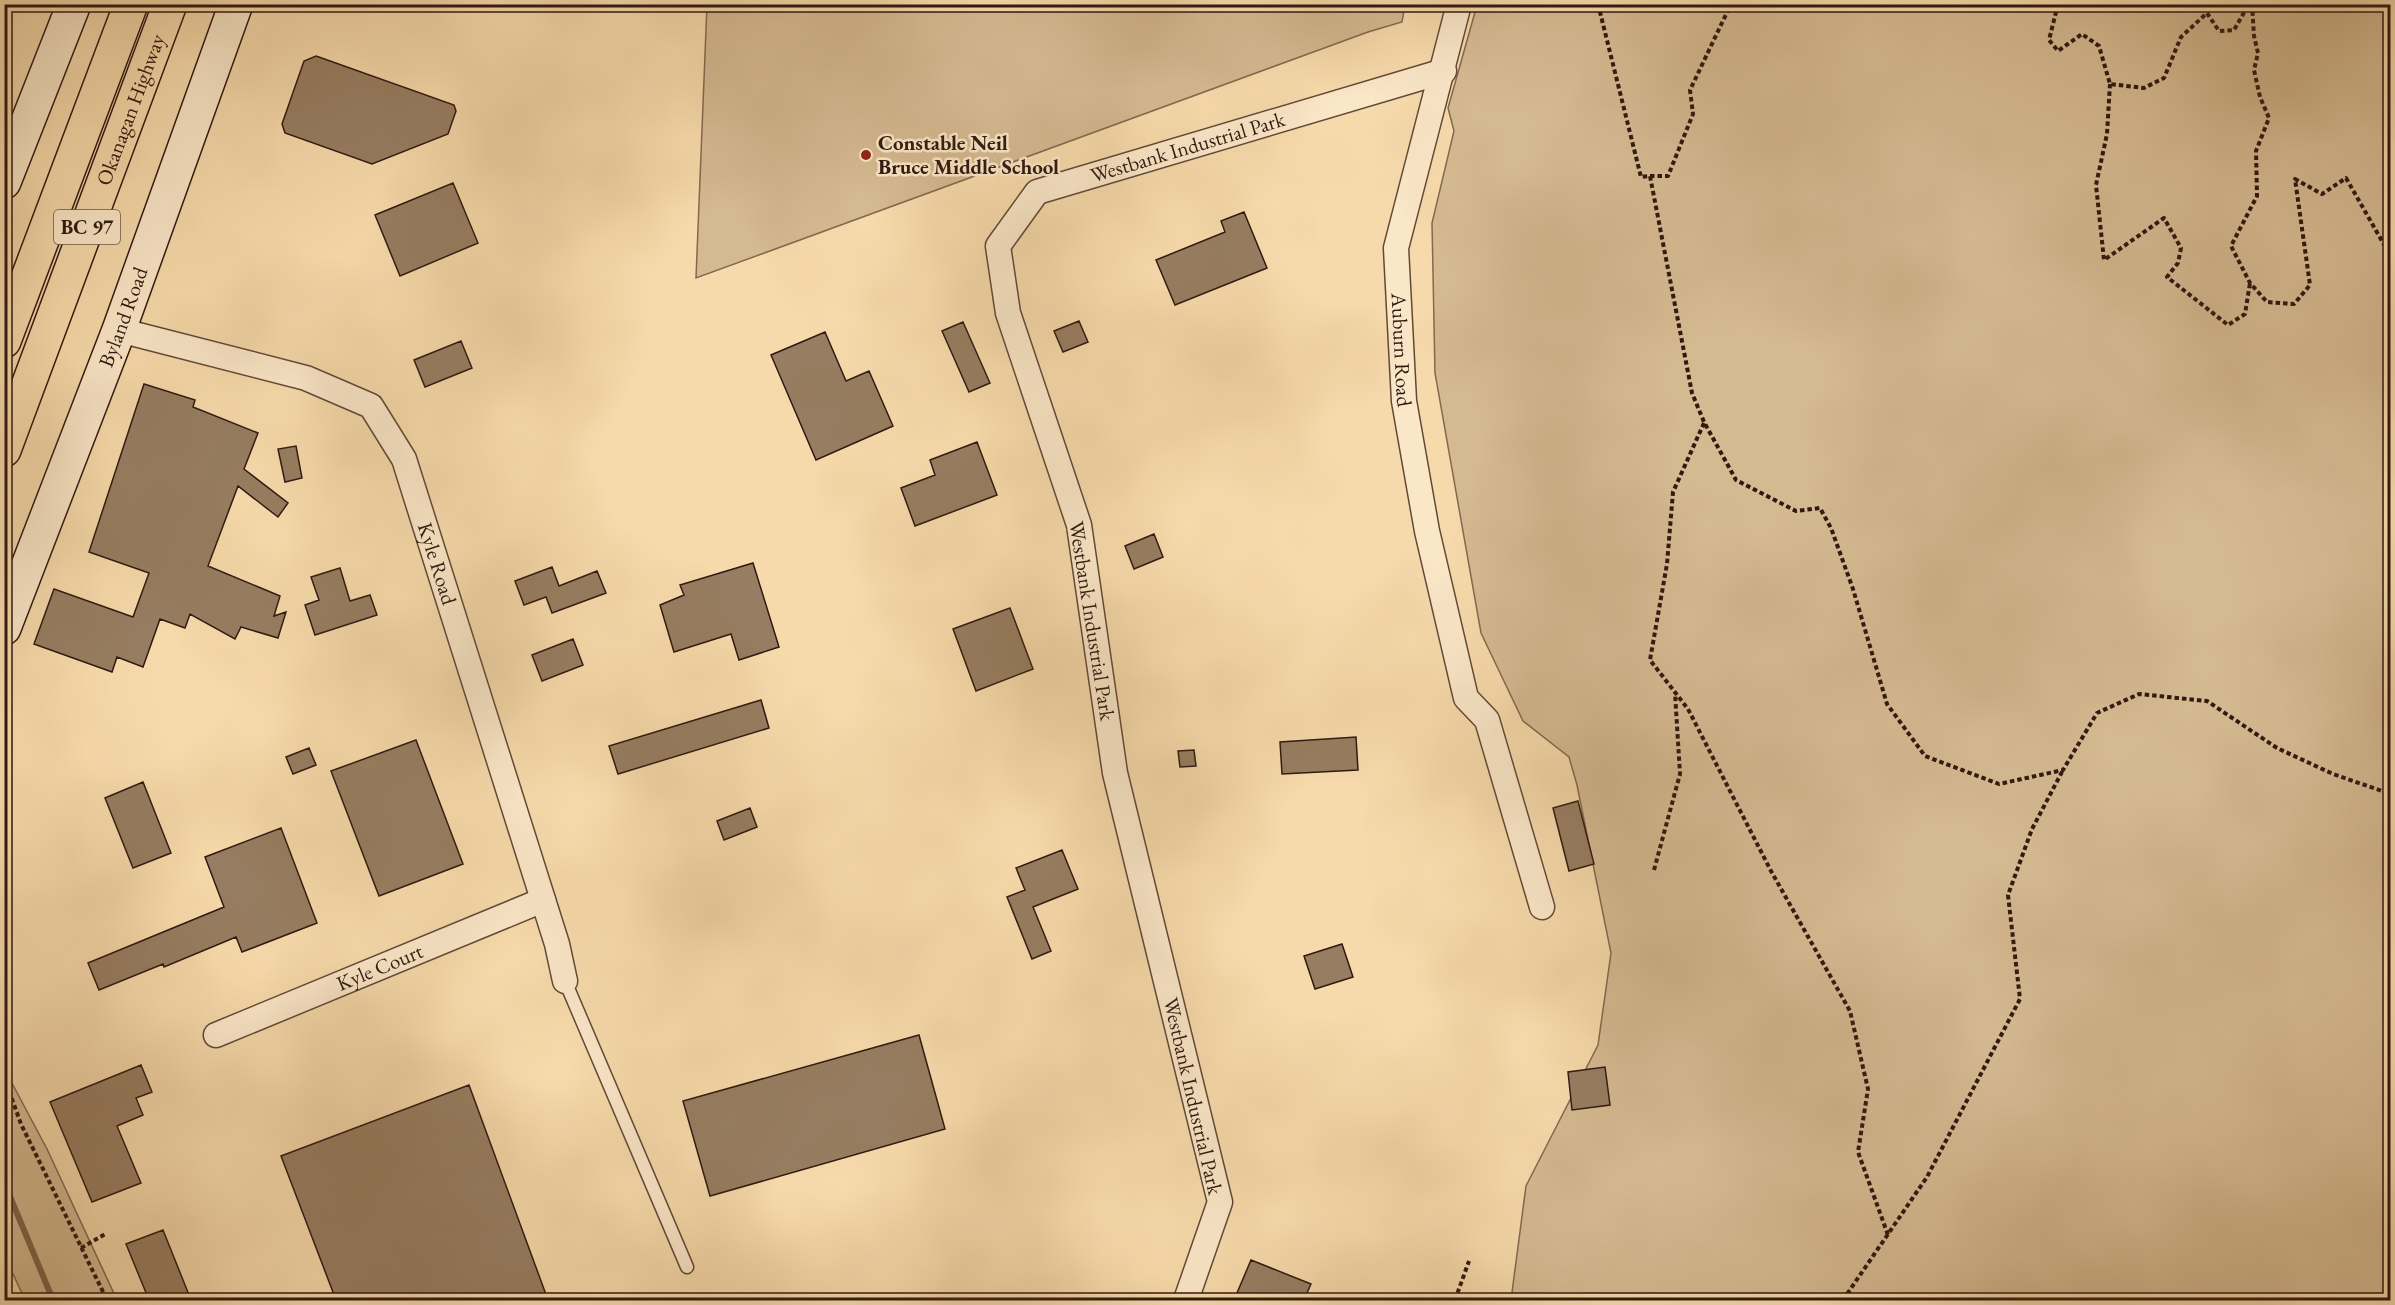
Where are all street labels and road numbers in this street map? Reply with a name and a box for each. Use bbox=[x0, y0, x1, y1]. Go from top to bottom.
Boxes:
street label: Okanagan Highway bbox=[90, 29, 171, 189]
street label: Westbank Industrial Park bbox=[1087, 105, 1289, 188]
road number: BC 97 bbox=[54, 210, 120, 244]
street label: Byland Road bbox=[92, 263, 154, 371]
street label: Auburn Road bbox=[1385, 291, 1419, 409]
street label: Kyle Road bbox=[412, 519, 463, 608]
street label: Westbank Industrial Park bbox=[1063, 519, 1122, 724]
street label: Kyle Court bbox=[332, 937, 427, 997]
street label: Westbank Industrial Park bbox=[1158, 995, 1230, 1198]

